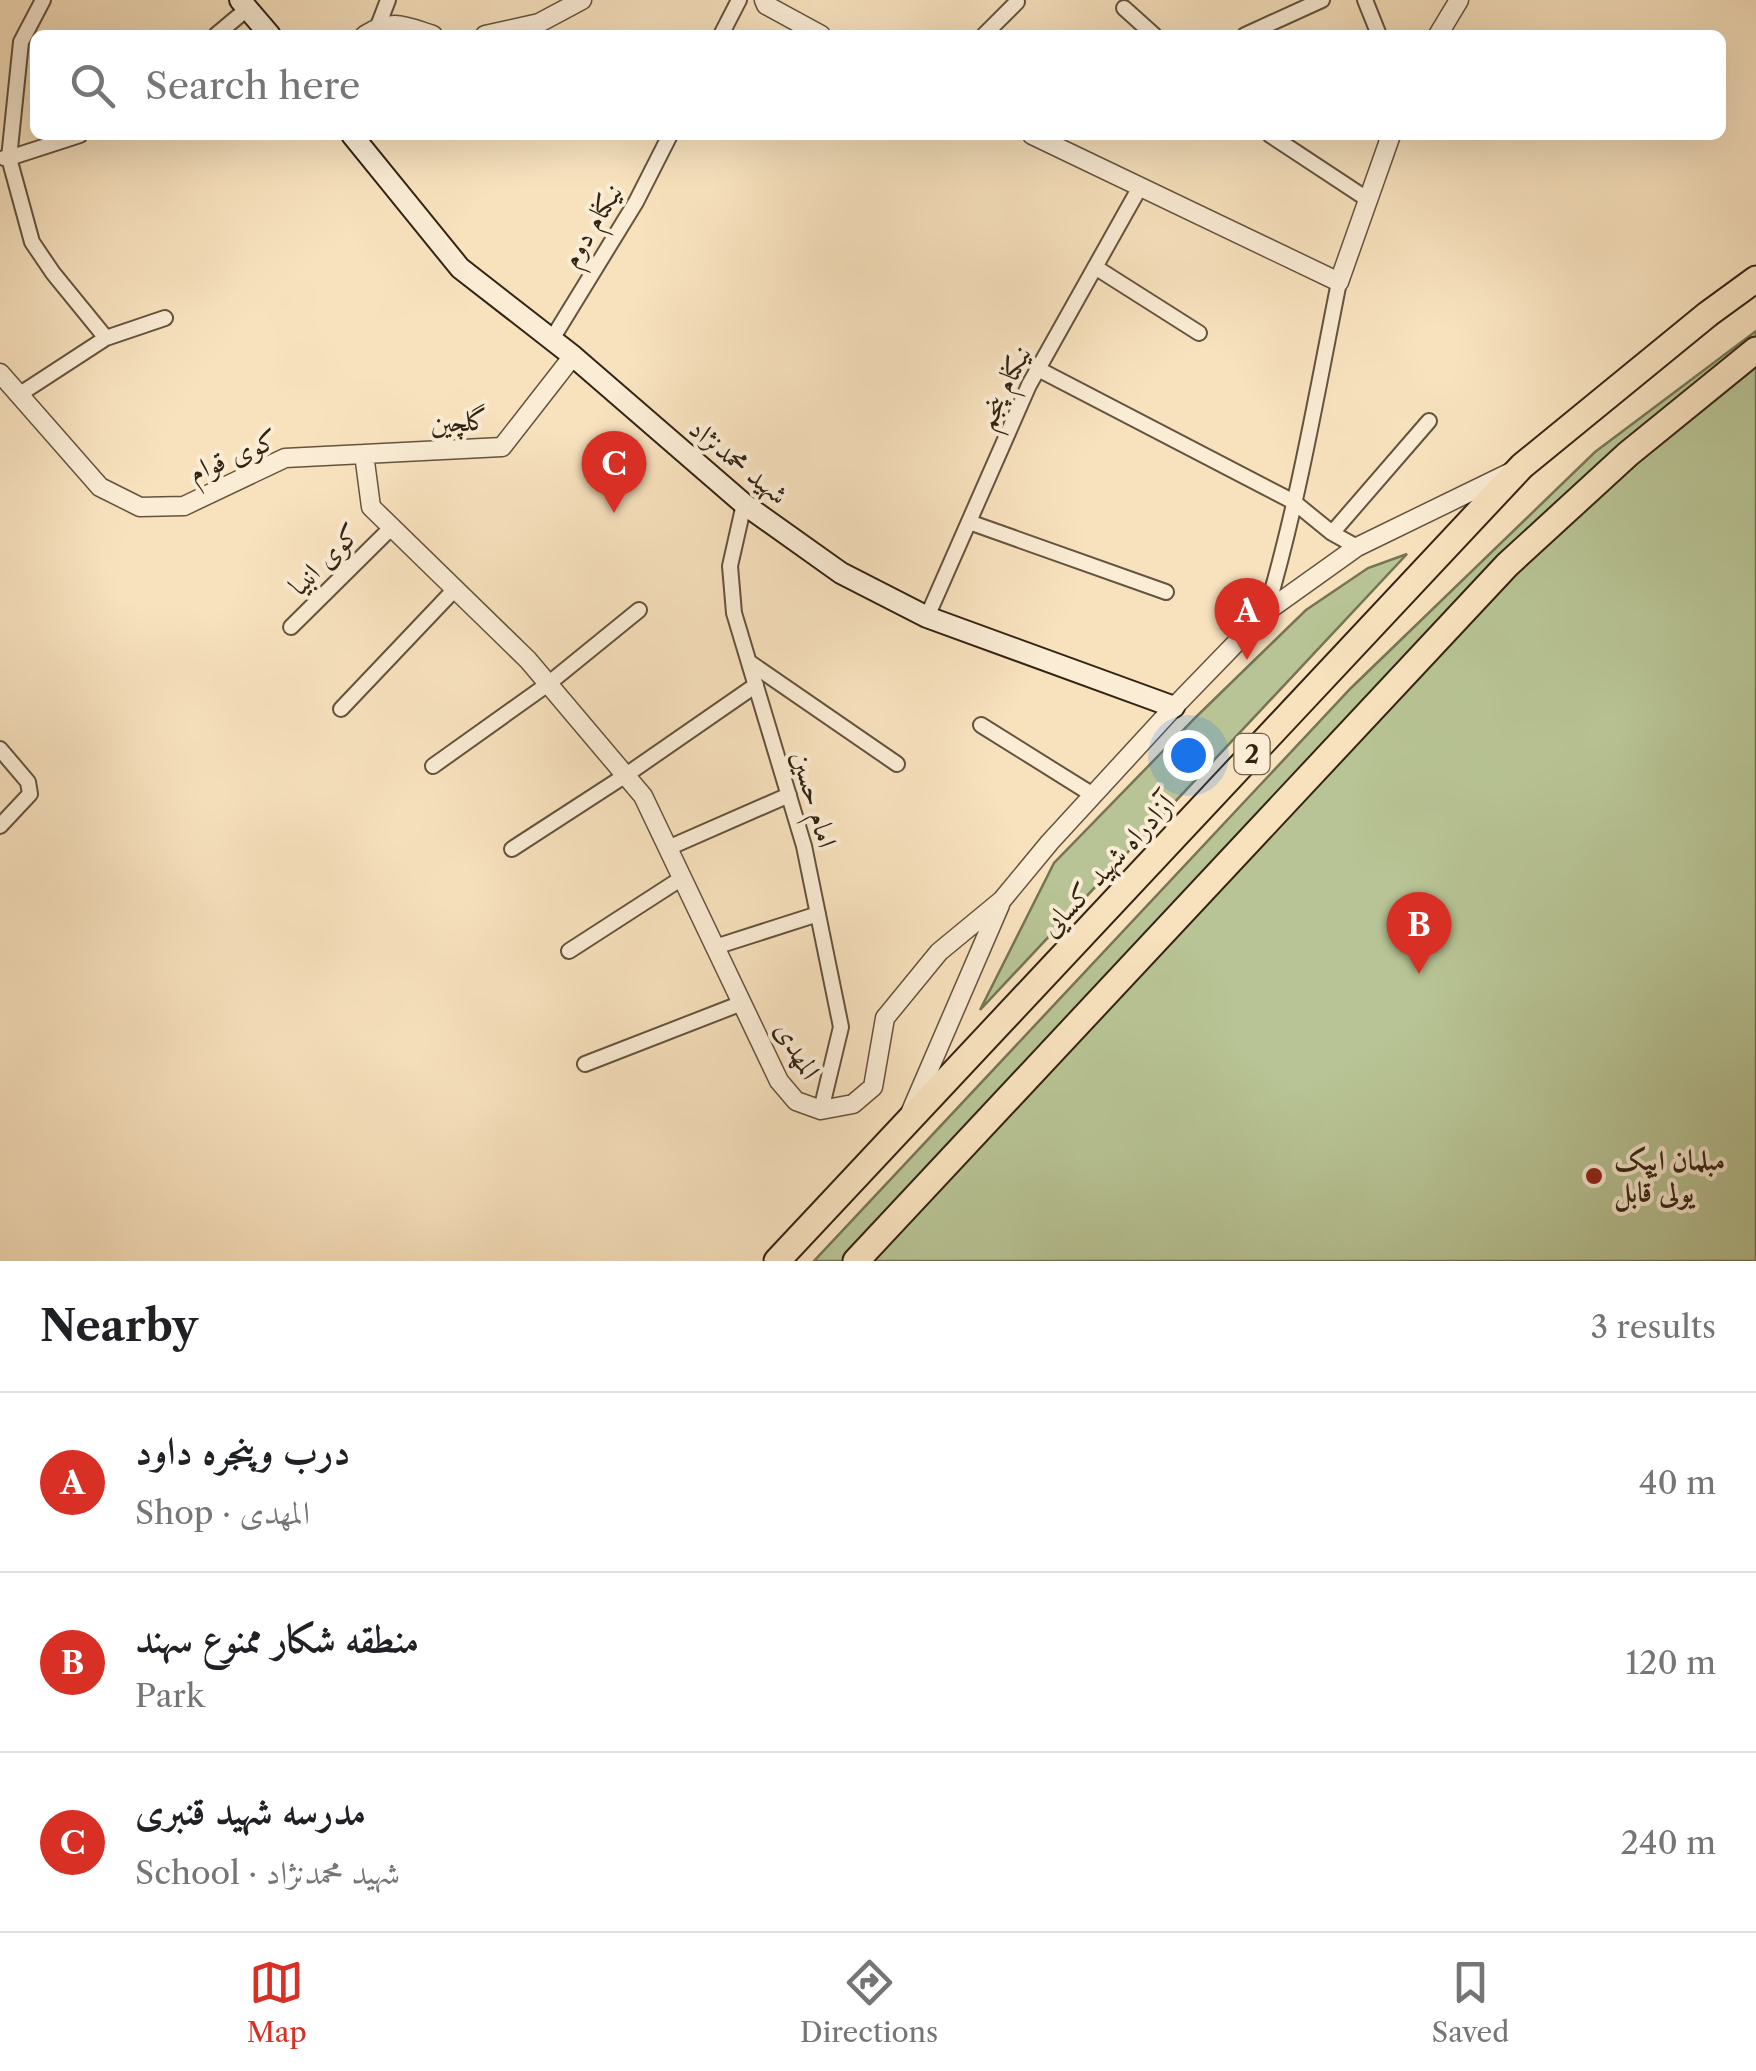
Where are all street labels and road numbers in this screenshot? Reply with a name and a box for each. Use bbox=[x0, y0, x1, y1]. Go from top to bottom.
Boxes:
street label: نیکنام دوم bbox=[553, 177, 636, 277]
street label: نیکنام پنجم bbox=[968, 340, 1047, 439]
street label: گلچین bbox=[429, 402, 489, 442]
street label: شهید محمدنژاد bbox=[681, 411, 795, 513]
street label: کوی قوام bbox=[183, 421, 286, 496]
street label: کوی انبیا bbox=[281, 516, 368, 603]
road number: 2 bbox=[1234, 734, 1270, 774]
street label: امام حسین bbox=[777, 747, 845, 853]
street label: آزادراه شهید کسایی bbox=[1032, 785, 1185, 945]
street label: المهدی bbox=[768, 1015, 828, 1085]

